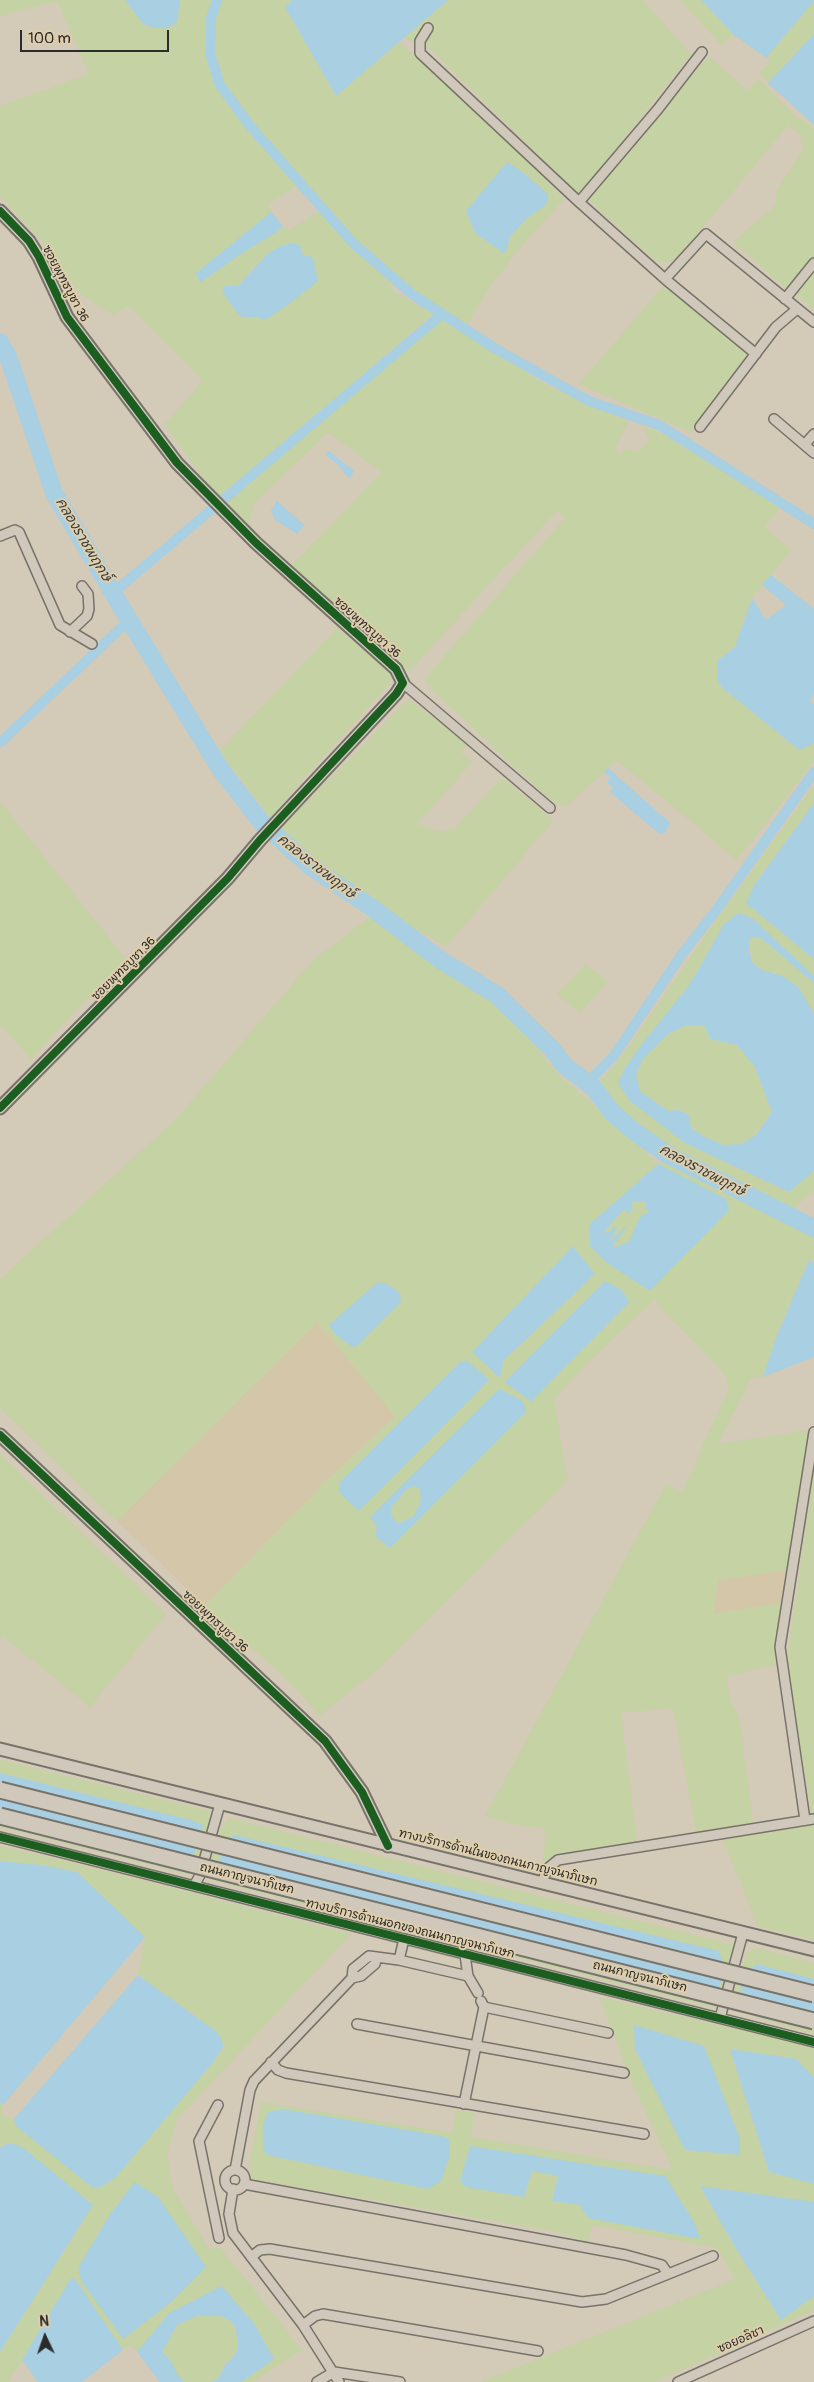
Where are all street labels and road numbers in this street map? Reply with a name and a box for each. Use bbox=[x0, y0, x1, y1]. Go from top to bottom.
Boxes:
street label: ซอยพุทธบูชา 36 bbox=[39, 243, 91, 325]
street label: ซอยพุทธบูชา 36 bbox=[331, 594, 403, 662]
street label: ซอยพุทธบูชา 36 bbox=[89, 934, 159, 1004]
street label: ซอยพุทธบูชา 36 bbox=[179, 1588, 251, 1656]
street label: ทางบริการด้านในของถนนกาญจนาภิเษก bbox=[397, 1826, 599, 1890]
street label: ถนนกาญจนาภิเษก bbox=[198, 1860, 296, 1898]
street label: ทางบริการด้านนอกของถนนกาญจนาภิเษก bbox=[304, 1896, 516, 1962]
street label: ถนนกาญจนาภิเษก bbox=[591, 1958, 689, 1996]
street label: ซอยอลิชา bbox=[716, 2323, 766, 2357]

